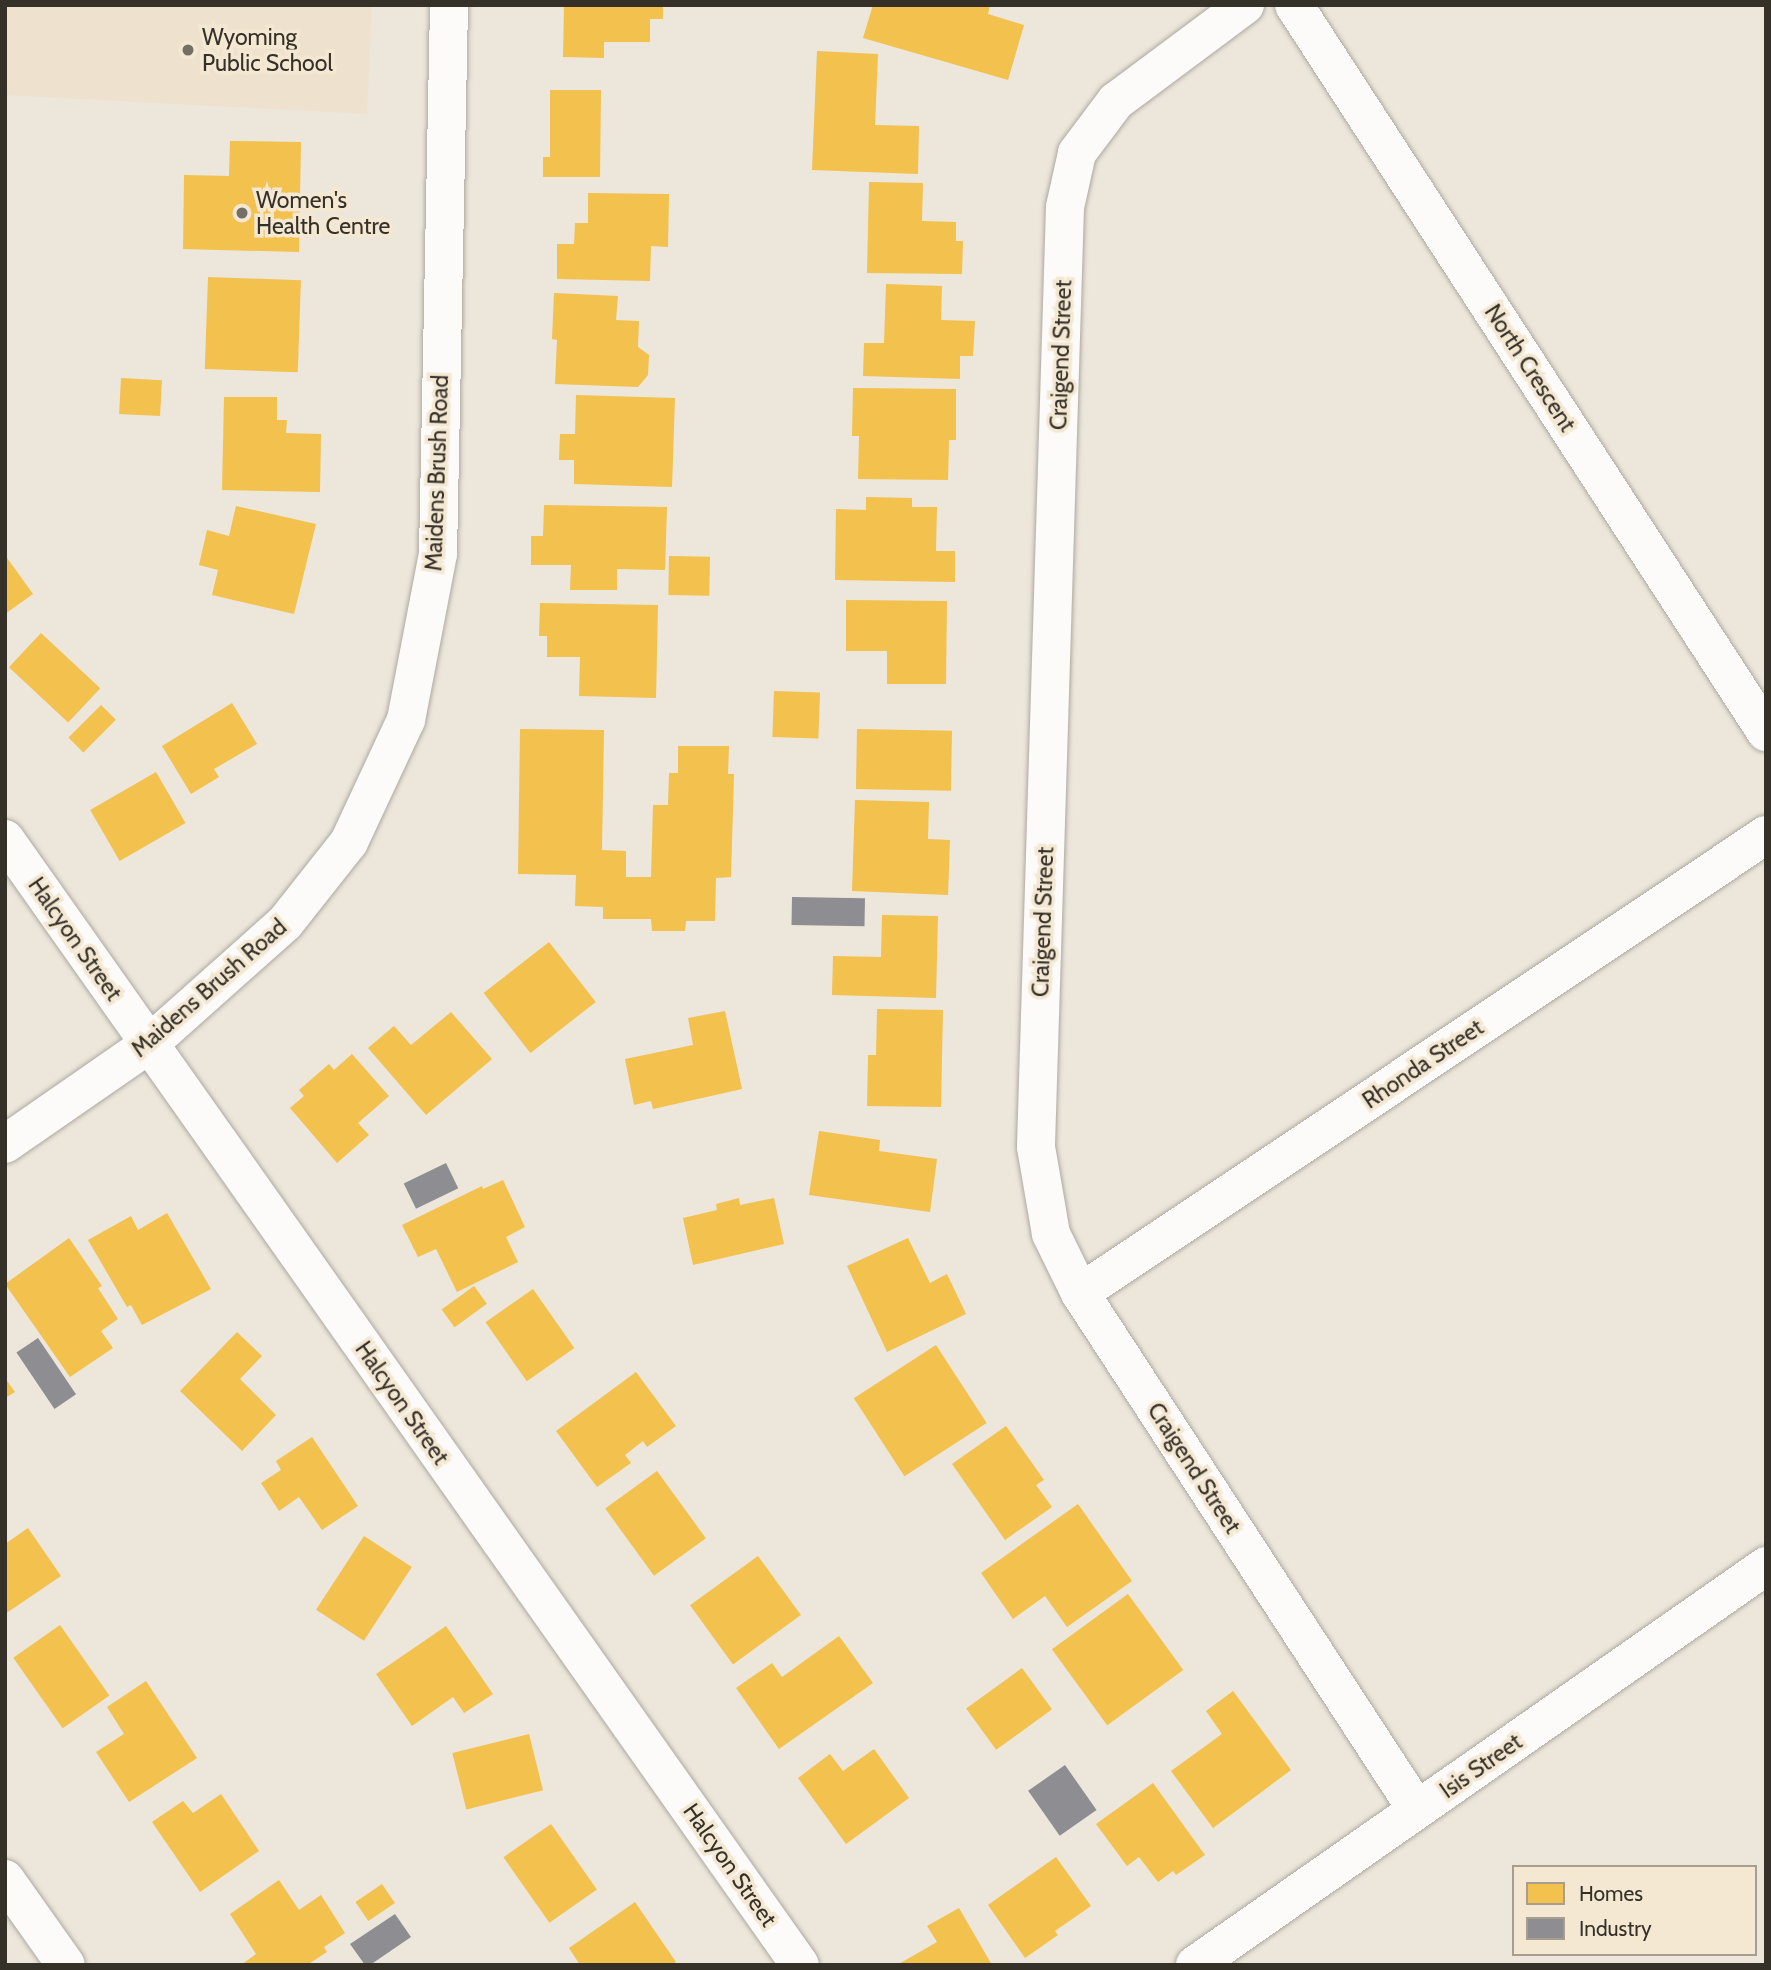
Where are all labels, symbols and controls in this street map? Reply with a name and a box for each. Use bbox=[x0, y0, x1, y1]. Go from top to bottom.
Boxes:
place label: Wyoming Public School bbox=[202, 23, 333, 77]
marker: Wyoming Public School bbox=[180, 42, 196, 58]
place label: Women's Health Centre bbox=[256, 186, 390, 240]
marker: Women's Health Centre bbox=[234, 205, 250, 221]
street label: Craigend Street bbox=[1045, 279, 1077, 431]
street label: North Crescent bbox=[1479, 299, 1581, 437]
street label: Maidens Brush Road bbox=[420, 374, 454, 572]
street label: Craigend Street bbox=[1027, 846, 1059, 998]
street label: Halcyon Street bbox=[22, 872, 128, 1006]
street label: Maidens Brush Road bbox=[126, 913, 292, 1063]
street label: Rhonda Street bbox=[1357, 1013, 1489, 1115]
street label: Halcyon Street bbox=[349, 1336, 455, 1470]
street label: Craigend Street bbox=[1142, 1398, 1246, 1538]
street label: Isis Street bbox=[1435, 1728, 1527, 1804]
street label: Halcyon Street bbox=[677, 1798, 783, 1932]
legend bbox=[1512, 1865, 1757, 1956]
text: Homes bbox=[1579, 1881, 1643, 1906]
text: Industry bbox=[1579, 1916, 1652, 1941]

